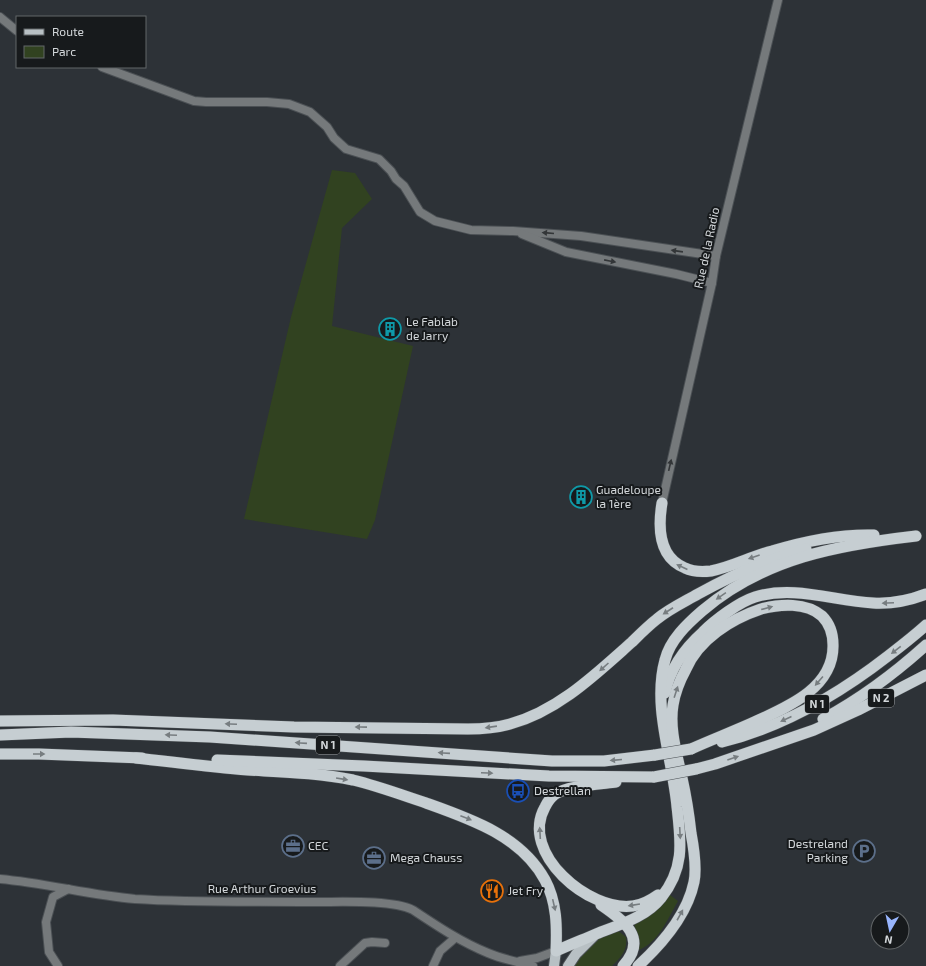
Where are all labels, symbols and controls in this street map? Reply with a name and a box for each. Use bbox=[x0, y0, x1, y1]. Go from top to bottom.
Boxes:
legend bbox=[16, 16, 146, 68]
text: Route bbox=[52, 24, 84, 38]
text: Parc bbox=[52, 44, 76, 58]
street label: Rue de la Radio bbox=[691, 206, 722, 290]
one-way arrow bbox=[542, 230, 554, 237]
one-way arrow bbox=[671, 248, 683, 254]
one-way arrow bbox=[604, 258, 616, 264]
place label: Le Fablab de Jarry bbox=[406, 314, 458, 342]
building icon: Le Fablab de Jarry bbox=[377, 316, 403, 342]
one-way arrow bbox=[668, 458, 674, 471]
place label: Guadeloupe la 1ère bbox=[596, 482, 661, 510]
building icon: Guadeloupe la 1ère bbox=[568, 484, 594, 510]
one-way arrow bbox=[747, 554, 759, 560]
one-way arrow bbox=[677, 564, 688, 570]
one-way arrow bbox=[715, 592, 726, 600]
one-way arrow bbox=[881, 600, 894, 606]
one-way arrow bbox=[761, 605, 773, 611]
one-way arrow bbox=[662, 608, 674, 615]
one-way arrow bbox=[891, 646, 902, 654]
one-way arrow bbox=[599, 662, 609, 672]
one-way arrow bbox=[815, 677, 824, 686]
one-way arrow bbox=[673, 686, 679, 698]
road number: N 2 bbox=[868, 689, 894, 707]
road number: N 1 bbox=[805, 695, 829, 713]
one-way arrow bbox=[781, 716, 792, 722]
one-way arrow bbox=[225, 721, 237, 728]
one-way arrow bbox=[354, 724, 367, 730]
one-way arrow bbox=[485, 724, 497, 730]
one-way arrow bbox=[165, 732, 177, 739]
road number: N 1 bbox=[316, 736, 340, 754]
one-way arrow bbox=[295, 740, 307, 747]
one-way arrow bbox=[438, 750, 450, 757]
one-way arrow bbox=[33, 751, 46, 757]
one-way arrow bbox=[727, 755, 739, 761]
one-way arrow bbox=[610, 757, 622, 764]
one-way arrow bbox=[481, 769, 493, 776]
one-way arrow bbox=[336, 776, 348, 782]
bus stop icon: Destrellan bbox=[505, 778, 531, 804]
place label: Destrellan bbox=[534, 783, 591, 797]
one-way arrow bbox=[460, 815, 472, 821]
one-way arrow bbox=[537, 826, 543, 839]
one-way arrow bbox=[676, 827, 683, 839]
office icon: CEC bbox=[280, 833, 306, 859]
place label: Destreland Parking bbox=[788, 836, 848, 864]
place label: CEC bbox=[308, 838, 328, 852]
parking icon: Destreland Parking bbox=[851, 838, 877, 864]
office icon: Mega Chauss bbox=[361, 845, 387, 871]
place label: Mega Chauss bbox=[390, 850, 462, 864]
restaurant icon: Jet Fry bbox=[479, 878, 505, 904]
street label: Rue Arthur Groevius bbox=[208, 881, 316, 895]
place label: Jet Fry bbox=[508, 883, 544, 897]
one-way arrow bbox=[551, 899, 557, 912]
one-way arrow bbox=[628, 902, 640, 908]
one-way arrow bbox=[677, 909, 684, 921]
north arrow bbox=[870, 910, 910, 950]
text: N bbox=[883, 933, 893, 947]

